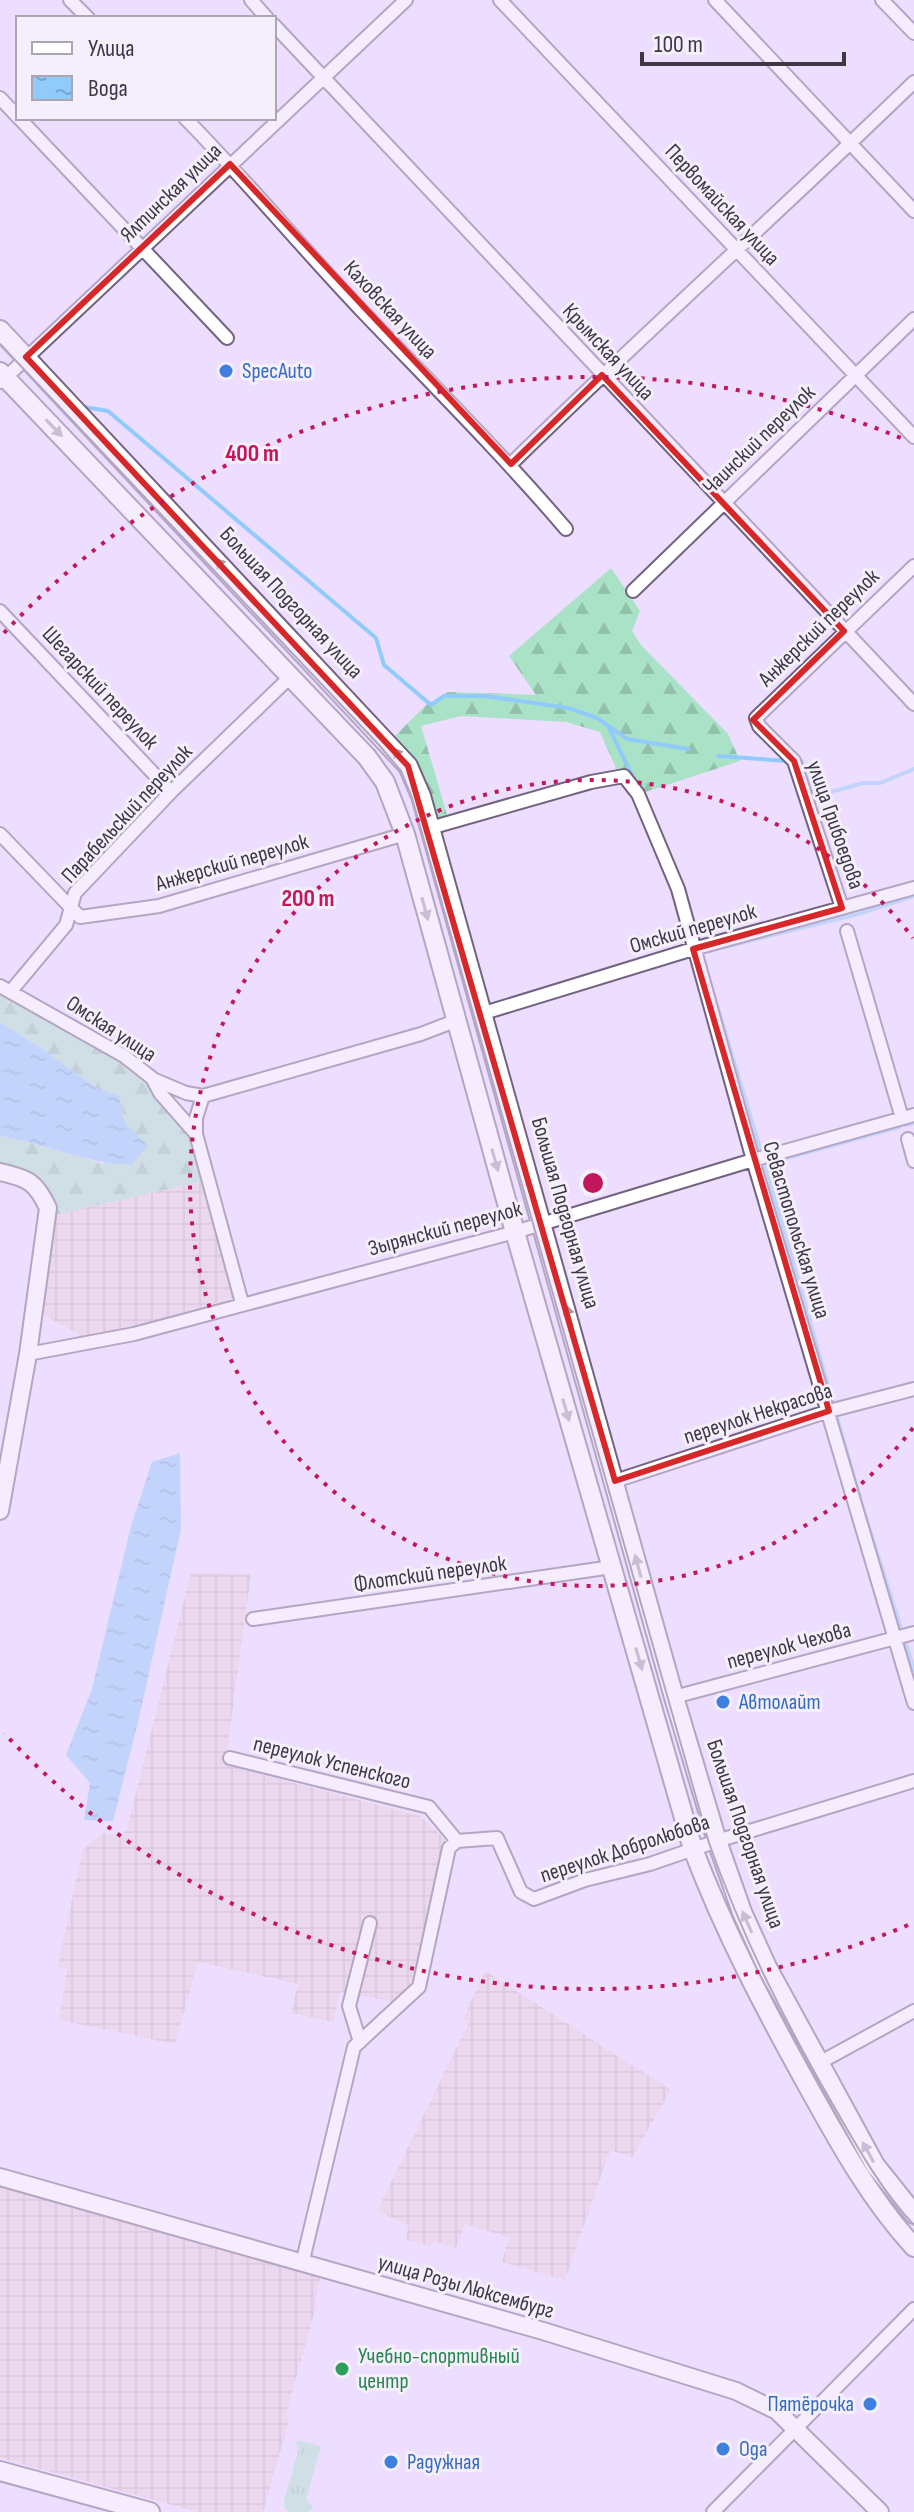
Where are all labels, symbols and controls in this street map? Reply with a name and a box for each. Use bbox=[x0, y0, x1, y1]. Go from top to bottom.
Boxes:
legend bbox=[16, 16, 276, 120]
scale bar bbox=[642, 16, 844, 66]
text: 100 m bbox=[654, 30, 703, 59]
text: Улица bbox=[88, 34, 134, 63]
text: Вода bbox=[88, 74, 128, 103]
street label: Ялтинская улица bbox=[115, 138, 227, 248]
street label: Первомайская улица bbox=[659, 139, 785, 271]
street label: Каховская улица bbox=[337, 255, 443, 365]
street label: Крымская улица bbox=[556, 298, 660, 406]
place label: SpecAuto bbox=[242, 358, 312, 385]
marker: SpecAuto bbox=[217, 362, 235, 380]
street label: Чаинский переулок bbox=[697, 379, 821, 501]
one-way arrow bbox=[44, 418, 62, 437]
text: 400 m bbox=[225, 439, 279, 468]
street label: Большая Подгорная улица bbox=[214, 521, 368, 685]
one-way arrow bbox=[215, 557, 233, 576]
street label: Анжерский переулок bbox=[752, 563, 886, 693]
street label: Шегарский переулок bbox=[36, 621, 164, 756]
street label: Парабельский переулок bbox=[56, 738, 199, 889]
one-way arrow bbox=[392, 747, 409, 767]
street label: улица Грибоедова bbox=[800, 757, 870, 893]
street label: Анжерский переулок bbox=[152, 828, 312, 898]
text: 200 m bbox=[281, 884, 335, 913]
one-way arrow bbox=[419, 898, 432, 922]
street label: Омский переулок bbox=[627, 898, 760, 960]
street label: Омская улица bbox=[61, 990, 161, 1068]
street label: Большая Подгорная улица bbox=[525, 1114, 605, 1312]
street label: Севастопольская улица bbox=[756, 1138, 836, 1322]
one-way arrow bbox=[489, 1148, 502, 1172]
centre of rings bbox=[579, 1169, 607, 1197]
street label: Зырянский переулок bbox=[365, 1195, 525, 1262]
one-way arrow bbox=[562, 1303, 574, 1328]
street label: переулок Некрасова bbox=[680, 1377, 836, 1451]
one-way arrow bbox=[561, 1397, 573, 1422]
street label: Флотский переулок bbox=[352, 1550, 509, 1598]
one-way arrow bbox=[632, 1554, 644, 1579]
street label: переулок Чехова bbox=[724, 1616, 854, 1676]
one-way arrow bbox=[633, 1648, 646, 1672]
place label: Автолайт bbox=[738, 1689, 821, 1716]
marker: Автолайт bbox=[714, 1693, 732, 1711]
street label: переулок Успенского bbox=[251, 1730, 413, 1796]
street label: Большая Подгорная улица bbox=[700, 1736, 790, 1932]
street label: переулок Добролюбова bbox=[537, 1809, 713, 1889]
one-way arrow bbox=[740, 1910, 753, 1934]
one-way arrow bbox=[861, 2140, 874, 2163]
street label: улица Розы Люксембург bbox=[375, 2249, 557, 2325]
place label: Учебно-спортивный центр bbox=[358, 2343, 520, 2395]
marker: Учебно-спортивный центр bbox=[333, 2360, 351, 2378]
place label: Пятёрочка bbox=[767, 2391, 854, 2418]
marker: Пятёрочка bbox=[861, 2395, 879, 2413]
place label: Ода bbox=[739, 2436, 767, 2463]
marker: Ода bbox=[714, 2440, 732, 2458]
place label: Радужная bbox=[407, 2449, 480, 2476]
marker: Радужная bbox=[382, 2453, 400, 2471]

